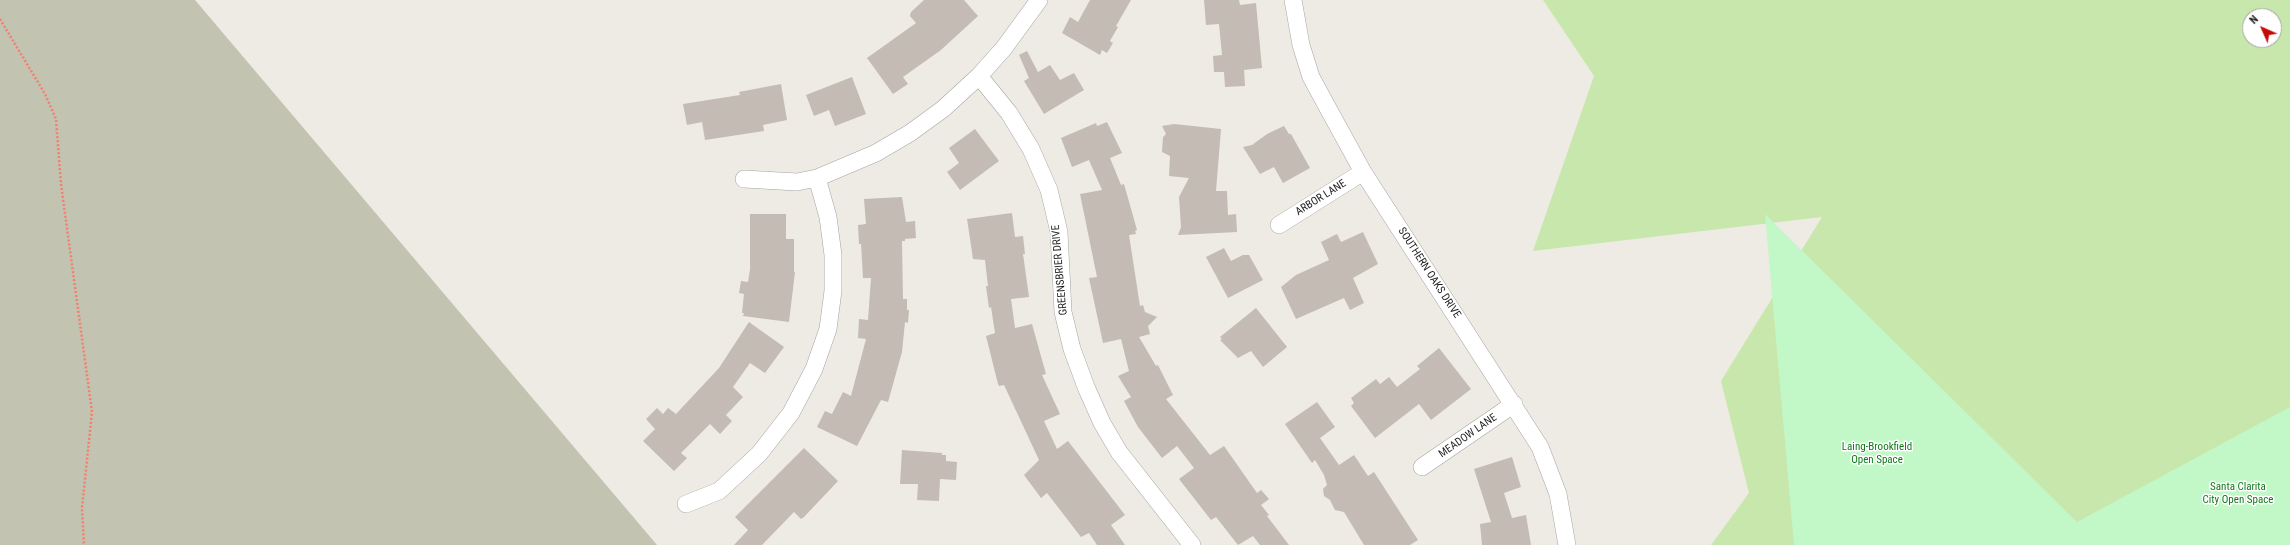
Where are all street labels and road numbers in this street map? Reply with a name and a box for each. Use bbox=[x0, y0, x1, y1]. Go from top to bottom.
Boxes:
street label: ARBOR LANE bbox=[1293, 177, 1349, 219]
street label: GREENSBRIER DRIVE bbox=[1049, 224, 1071, 316]
street label: SOUTHERN OAKS DRIVE bbox=[1395, 225, 1463, 321]
street label: MEADOW LANE bbox=[1436, 411, 1500, 461]

